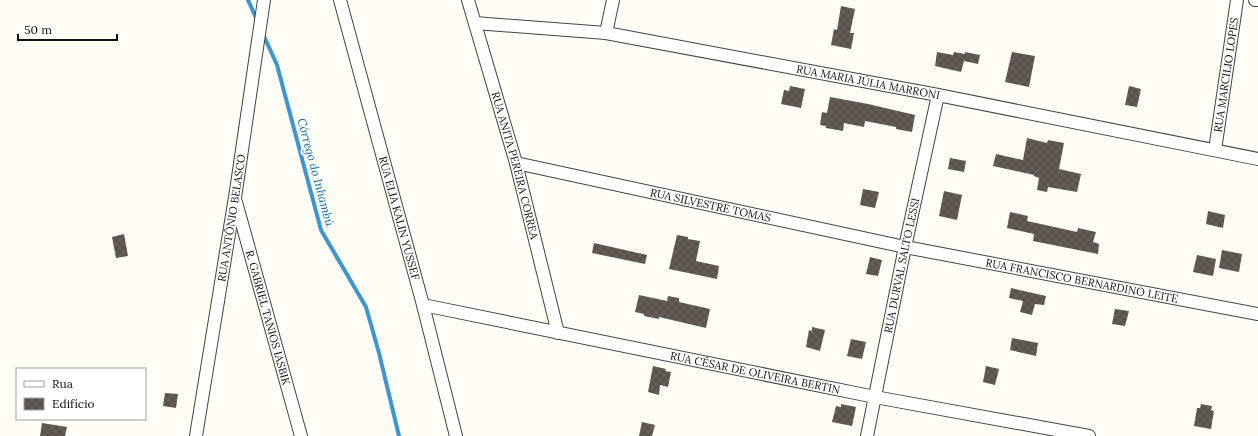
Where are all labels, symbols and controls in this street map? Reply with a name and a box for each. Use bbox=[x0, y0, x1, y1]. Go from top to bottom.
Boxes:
scale bar bbox=[18, 16, 117, 42]
street label: RUA MARCILIO LOPES bbox=[1211, 16, 1241, 133]
text: 50 m bbox=[24, 22, 52, 37]
street label: RUA MARIA JÚLIA MARRONI bbox=[795, 62, 941, 102]
street label: RUA ANITA PEREIRA CORREA bbox=[488, 90, 542, 242]
water label: Córrego do Inhambú bbox=[294, 116, 338, 228]
street label: RUA ANTÔNIO BELASCO bbox=[214, 153, 248, 283]
street label: RUA ELIA KALIN YUSSEF bbox=[376, 155, 423, 282]
street label: RUA SILVESTRE TOMAS bbox=[649, 185, 772, 225]
street label: RUA DURVAL SALTO LESSI bbox=[881, 196, 923, 334]
street label: R. GABRIEL TANIOS IASBIK bbox=[243, 248, 294, 387]
street label: RUA FRANCISCO BERNARDINO LEITE bbox=[984, 255, 1179, 306]
street label: RUA CÉSAR DE OLIVEIRA BERTIN bbox=[669, 348, 842, 397]
legend bbox=[16, 368, 146, 420]
text: Rua bbox=[52, 376, 73, 391]
text: Edifício bbox=[52, 396, 95, 411]

